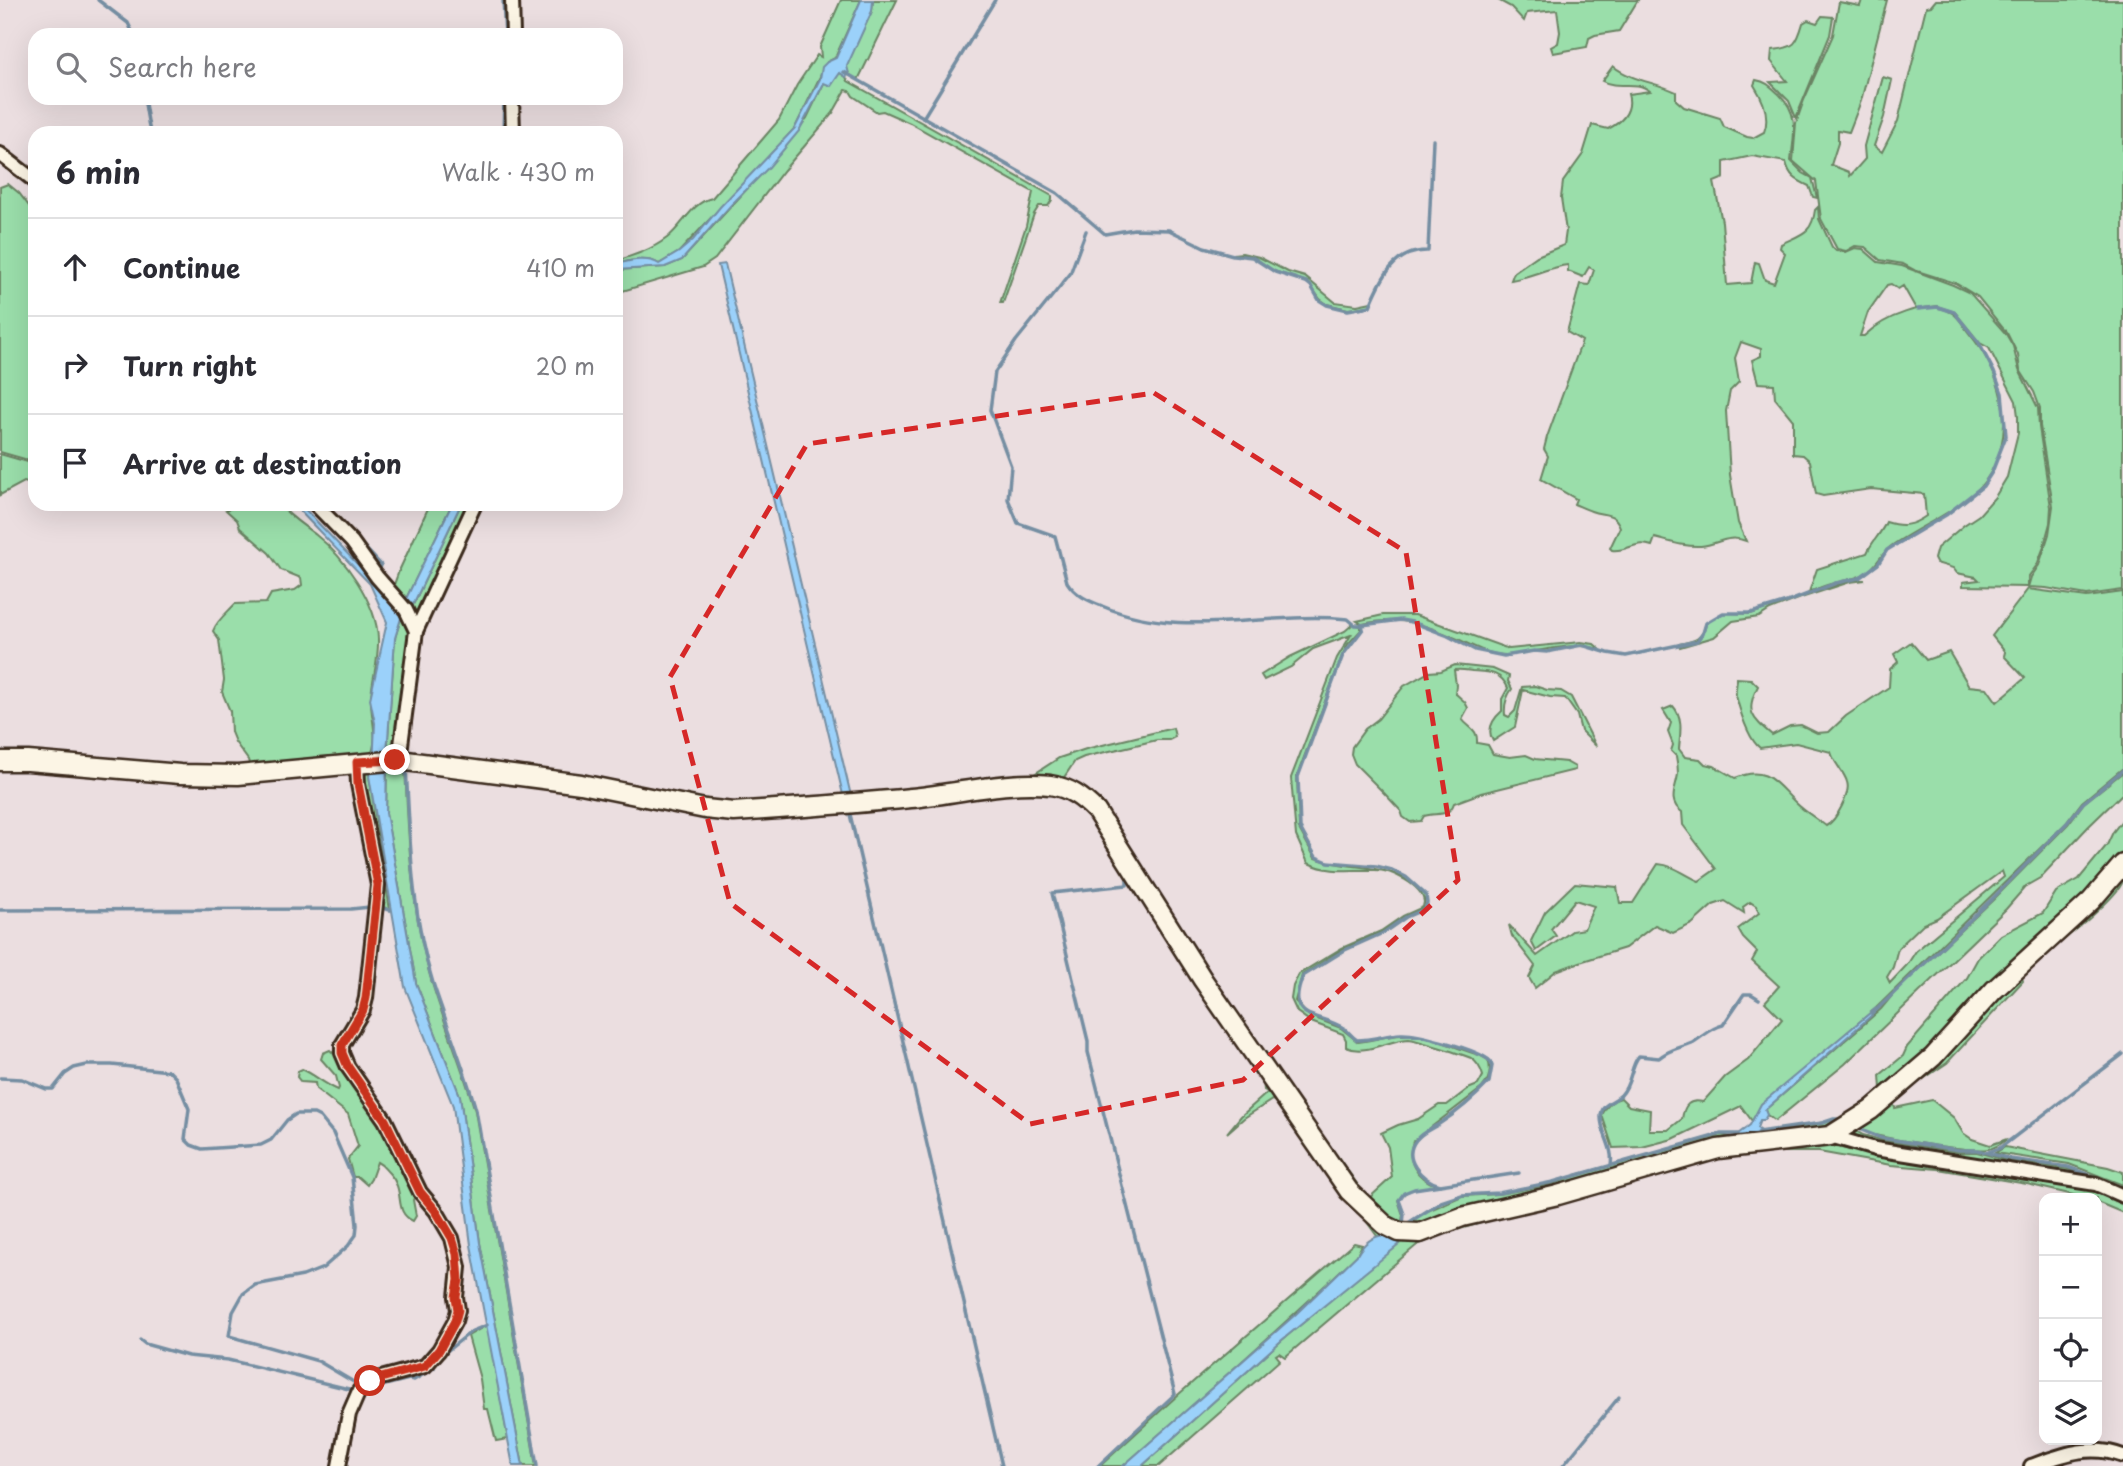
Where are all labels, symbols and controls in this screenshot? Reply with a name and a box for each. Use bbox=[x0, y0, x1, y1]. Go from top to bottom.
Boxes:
search box bbox=[28, 28, 623, 105]
text: Search here bbox=[108, 47, 257, 86]
icon: search bbox=[52, 48, 90, 86]
text: 6 min bbox=[56, 149, 141, 194]
text: Walk · 430 m bbox=[442, 154, 595, 189]
icon: ahead bbox=[56, 248, 94, 286]
text: Continue bbox=[123, 248, 240, 287]
text: 410 m bbox=[526, 250, 595, 285]
icon: right bbox=[56, 346, 94, 384]
text: Turn right bbox=[123, 346, 257, 385]
text: 20 m bbox=[536, 348, 595, 383]
icon: arrive bbox=[56, 444, 94, 482]
text: Arrive at destination bbox=[123, 444, 402, 483]
route end bbox=[379, 744, 410, 775]
map controls bbox=[2039, 1193, 2102, 1445]
button: + bbox=[2039, 1193, 2102, 1256]
button: − bbox=[2039, 1256, 2102, 1319]
button: locate bbox=[2039, 1319, 2102, 1382]
route start bbox=[354, 1365, 385, 1396]
button: layers bbox=[2039, 1382, 2102, 1445]

